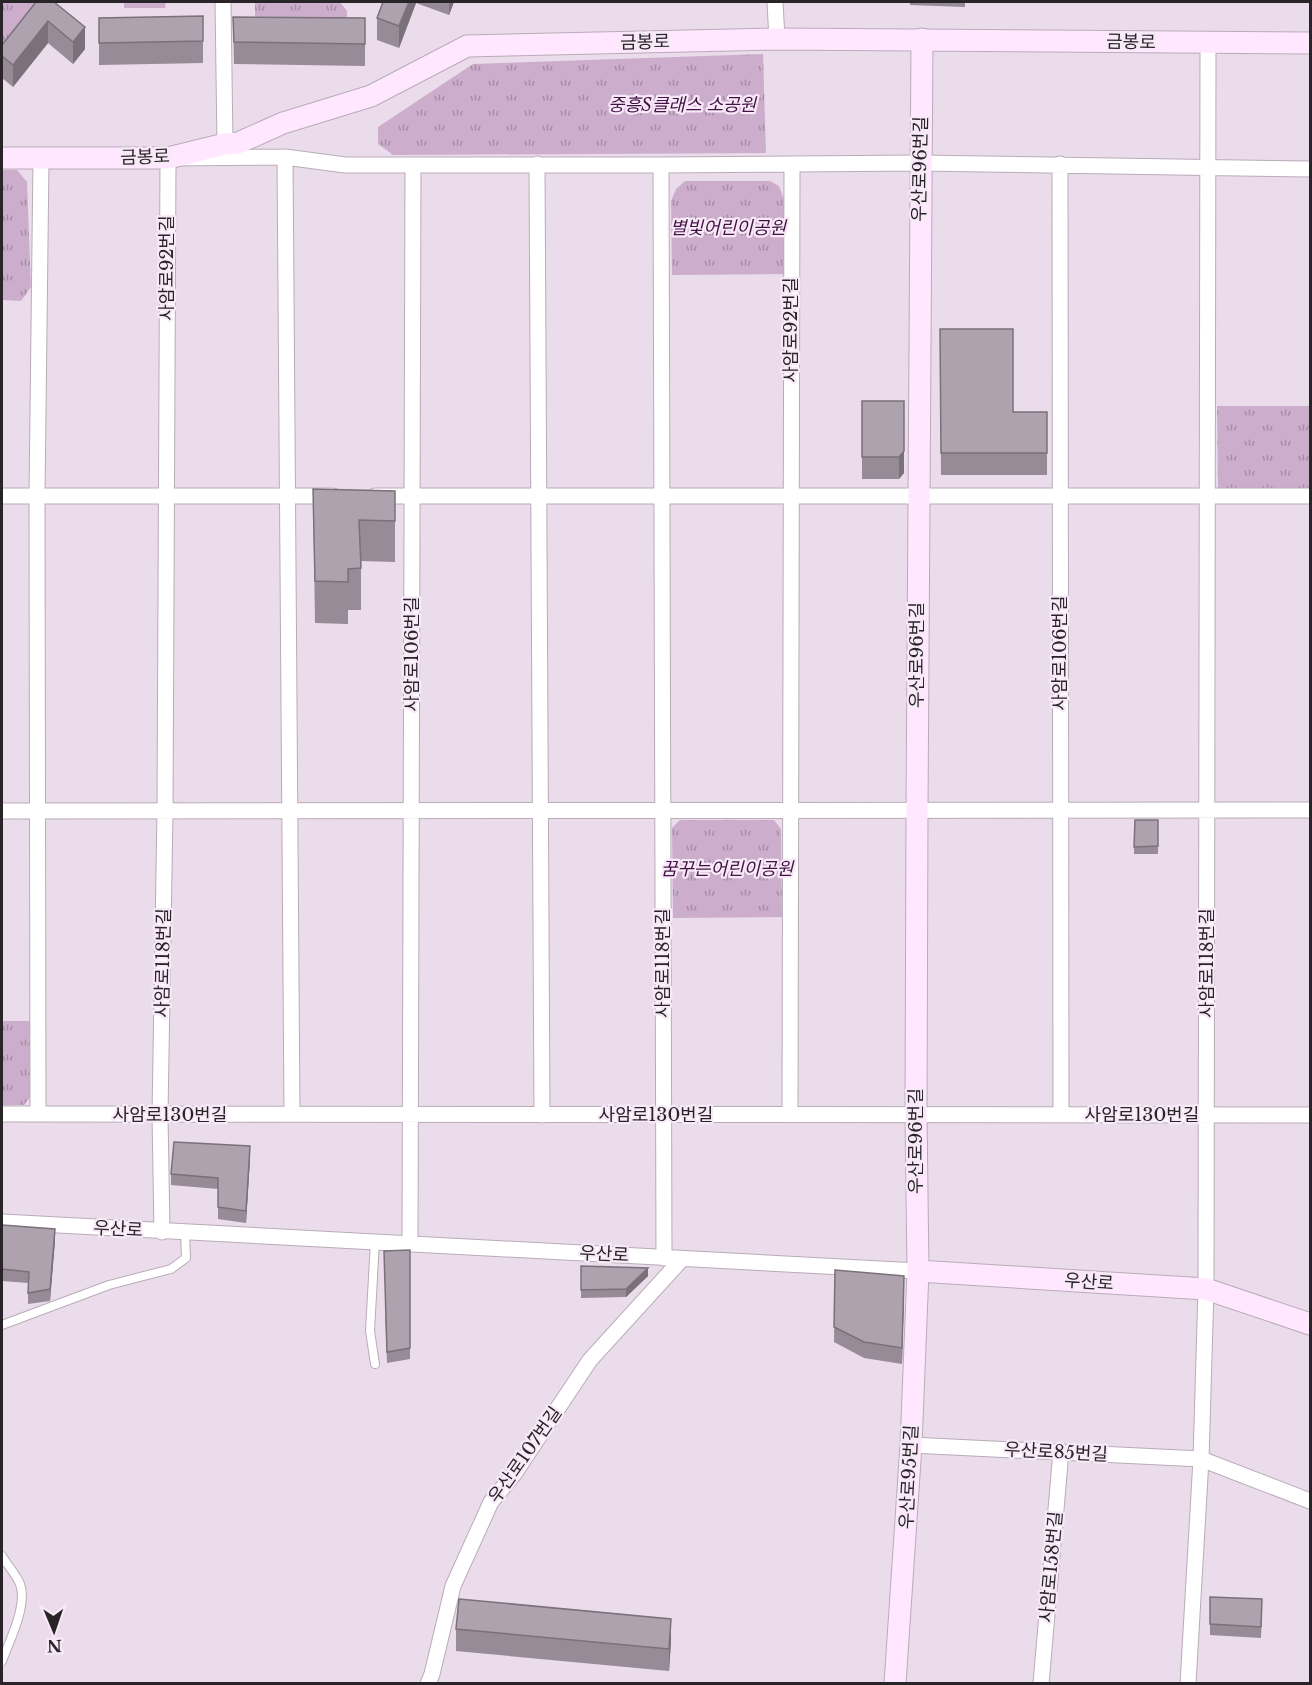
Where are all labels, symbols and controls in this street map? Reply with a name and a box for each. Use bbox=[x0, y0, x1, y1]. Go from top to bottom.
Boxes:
street label: 금봉로 bbox=[620, 31, 670, 53]
street label: 금봉로 bbox=[1106, 31, 1156, 53]
park label: 중흥S클래스 소공원 bbox=[608, 94, 758, 116]
street label: 우산로96번길 bbox=[908, 116, 932, 222]
street label: 금봉로 bbox=[120, 145, 170, 169]
street label: 사암로92번길 bbox=[156, 215, 178, 321]
park label: 별빛어린이공원 bbox=[670, 217, 787, 239]
street label: 사암로92번길 bbox=[780, 277, 802, 383]
street label: 사암로106번길 bbox=[1049, 595, 1071, 711]
street label: 사암로106번길 bbox=[401, 596, 423, 712]
street label: 우산로96번길 bbox=[906, 602, 928, 708]
park label: 꿈꾸는어린이공원 bbox=[661, 858, 795, 880]
street label: 사암로118번길 bbox=[151, 908, 175, 1018]
street label: 사암로118번길 bbox=[652, 908, 674, 1018]
street label: 사암로118번길 bbox=[1196, 908, 1218, 1018]
street label: 우산로96번길 bbox=[905, 1088, 927, 1194]
street label: 사암로130번길 bbox=[113, 1104, 227, 1126]
street label: 사암로130번길 bbox=[599, 1104, 713, 1126]
street label: 사암로130번길 bbox=[1085, 1104, 1199, 1126]
street label: 우산로 bbox=[93, 1217, 143, 1241]
street label: 우산로 bbox=[579, 1242, 629, 1266]
street label: 우산로 bbox=[1063, 1269, 1115, 1295]
street label: 우산로107번길 bbox=[484, 1403, 566, 1507]
street label: 우산로95번길 bbox=[895, 1424, 923, 1530]
street label: 우산로85번길 bbox=[1004, 1438, 1108, 1466]
street label: 사암로158번길 bbox=[1035, 1510, 1067, 1624]
north arrow bbox=[24, 1601, 84, 1661]
text: N bbox=[47, 1636, 62, 1656]

